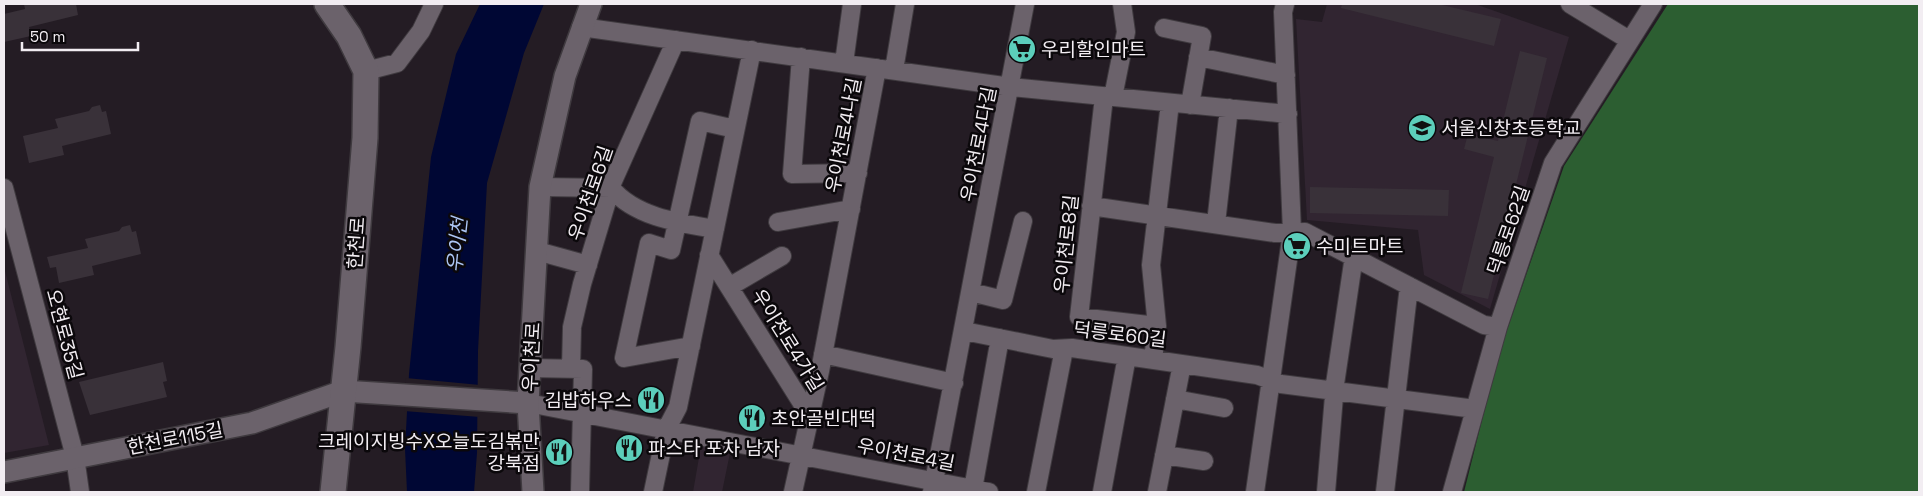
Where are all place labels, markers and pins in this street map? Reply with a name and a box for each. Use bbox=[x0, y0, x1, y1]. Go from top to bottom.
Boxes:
supermarket icon: 우리할인마트 bbox=[1007, 34, 1037, 64]
place label: 우리할인마트 bbox=[1041, 37, 1146, 62]
school or university icon: 서울신창초등학교 bbox=[1407, 113, 1437, 143]
place label: 서울신창초등학교 bbox=[1441, 116, 1581, 141]
supermarket icon: 수미트마트 bbox=[1282, 231, 1312, 261]
place label: 수미트마트 bbox=[1316, 234, 1403, 259]
restaurant icon: 김밥하우스 bbox=[636, 385, 666, 415]
place label: 김밥하우스 bbox=[545, 388, 632, 413]
restaurant icon: 초안골빈대떡 bbox=[737, 403, 767, 433]
place label: 초안골빈대떡 bbox=[771, 406, 876, 431]
place label: 크레이지빙수X오늘도김볶만 강북점 bbox=[318, 429, 540, 476]
restaurant icon: 파스타 포차 남자 bbox=[614, 433, 644, 463]
place label: 파스타 포차 남자 bbox=[648, 436, 780, 461]
restaurant icon: 크레이지빙수X오늘도김볶만 강북점 bbox=[544, 437, 574, 467]

